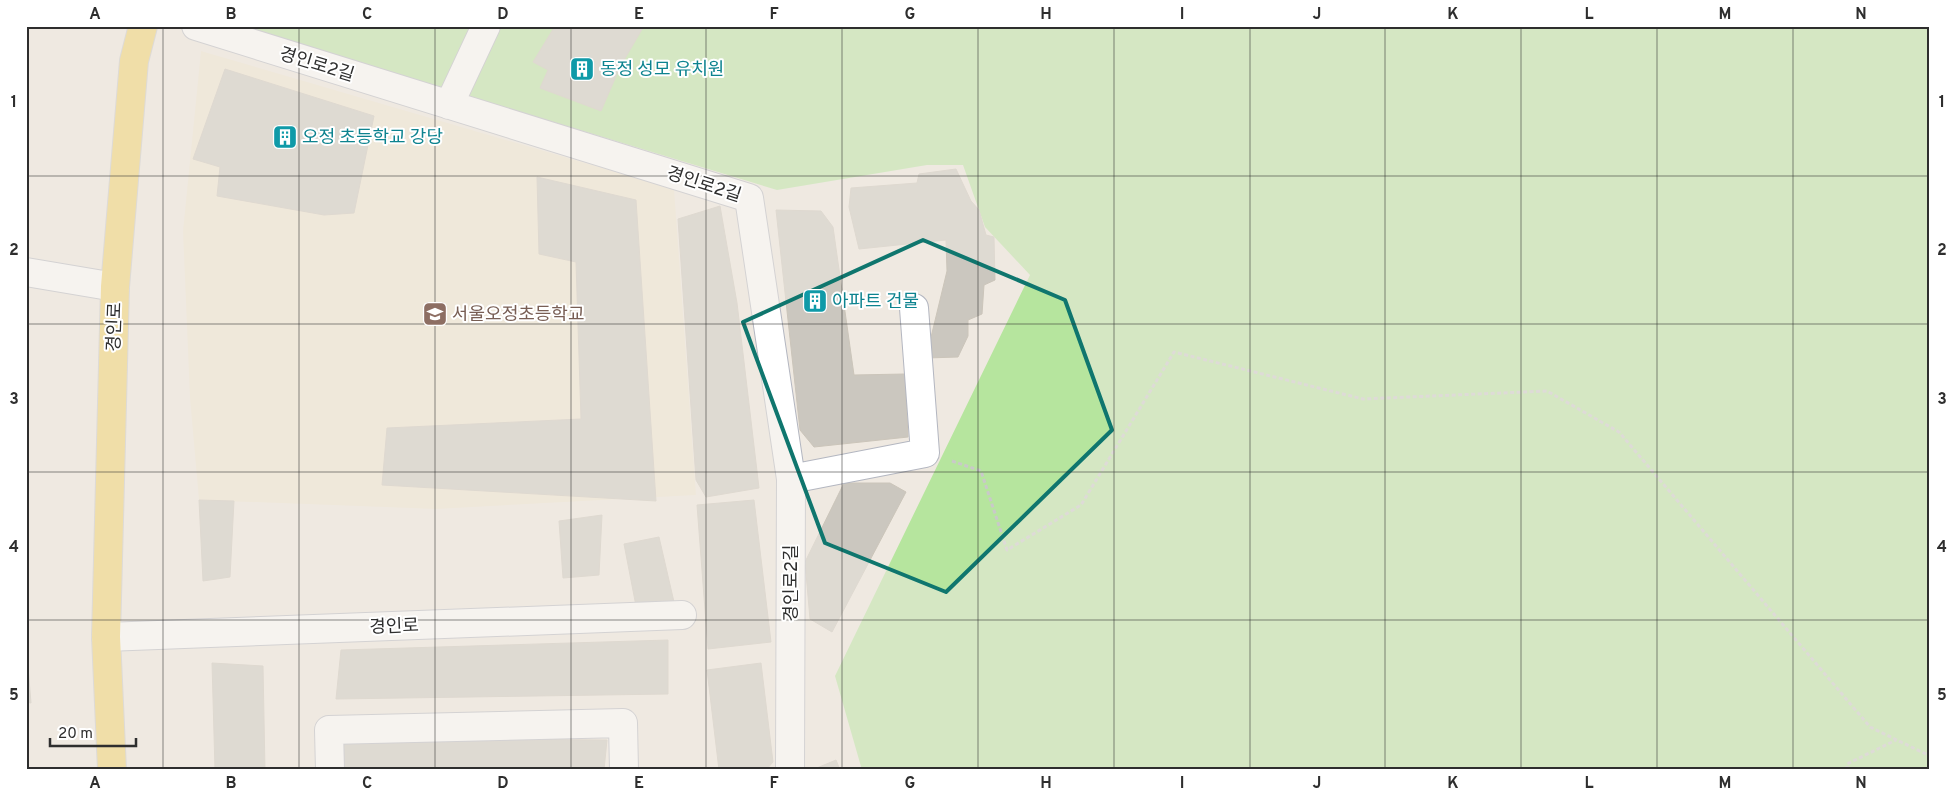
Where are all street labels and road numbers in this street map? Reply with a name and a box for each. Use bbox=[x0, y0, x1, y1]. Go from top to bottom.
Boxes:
street label: 경인로2길 bbox=[276, 43, 357, 88]
street label: 경인로2길 bbox=[663, 163, 744, 208]
street label: 경인로 bbox=[103, 302, 128, 352]
street label: 경인로2길 bbox=[781, 544, 804, 622]
street label: 경인로 bbox=[369, 615, 419, 640]

